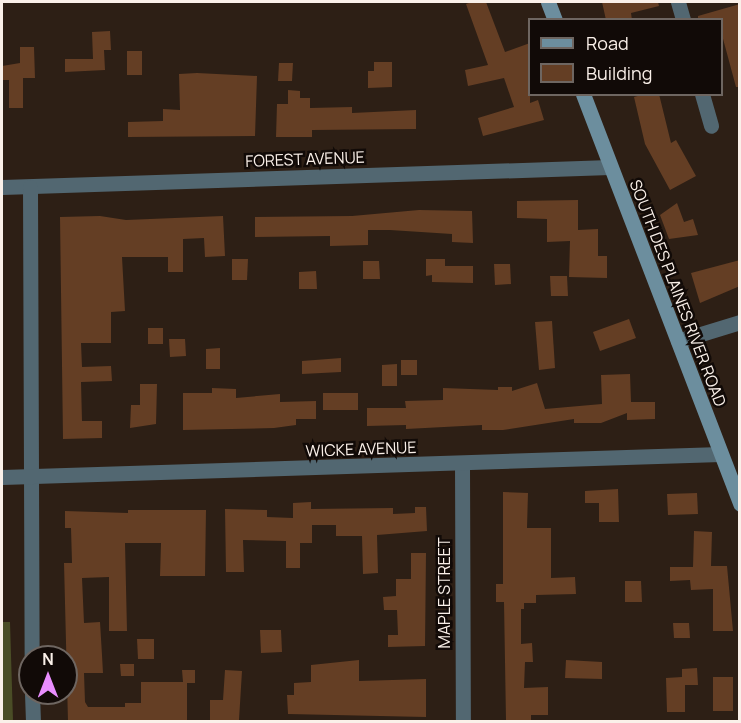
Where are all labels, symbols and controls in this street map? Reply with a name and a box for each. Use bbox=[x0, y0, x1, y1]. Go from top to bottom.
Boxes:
legend bbox=[528, 18, 723, 96]
text: Road bbox=[586, 31, 629, 55]
text: Building bbox=[586, 61, 652, 85]
street label: FOREST AVENUE bbox=[245, 147, 365, 171]
street label: SOUTH DES PLAINES RIVER ROAD bbox=[626, 177, 730, 409]
street label: WICKE AVENUE bbox=[305, 437, 417, 461]
street label: MAPLE STREET bbox=[434, 537, 454, 649]
north arrow bbox=[18, 645, 78, 705]
text: N bbox=[42, 648, 54, 670]

